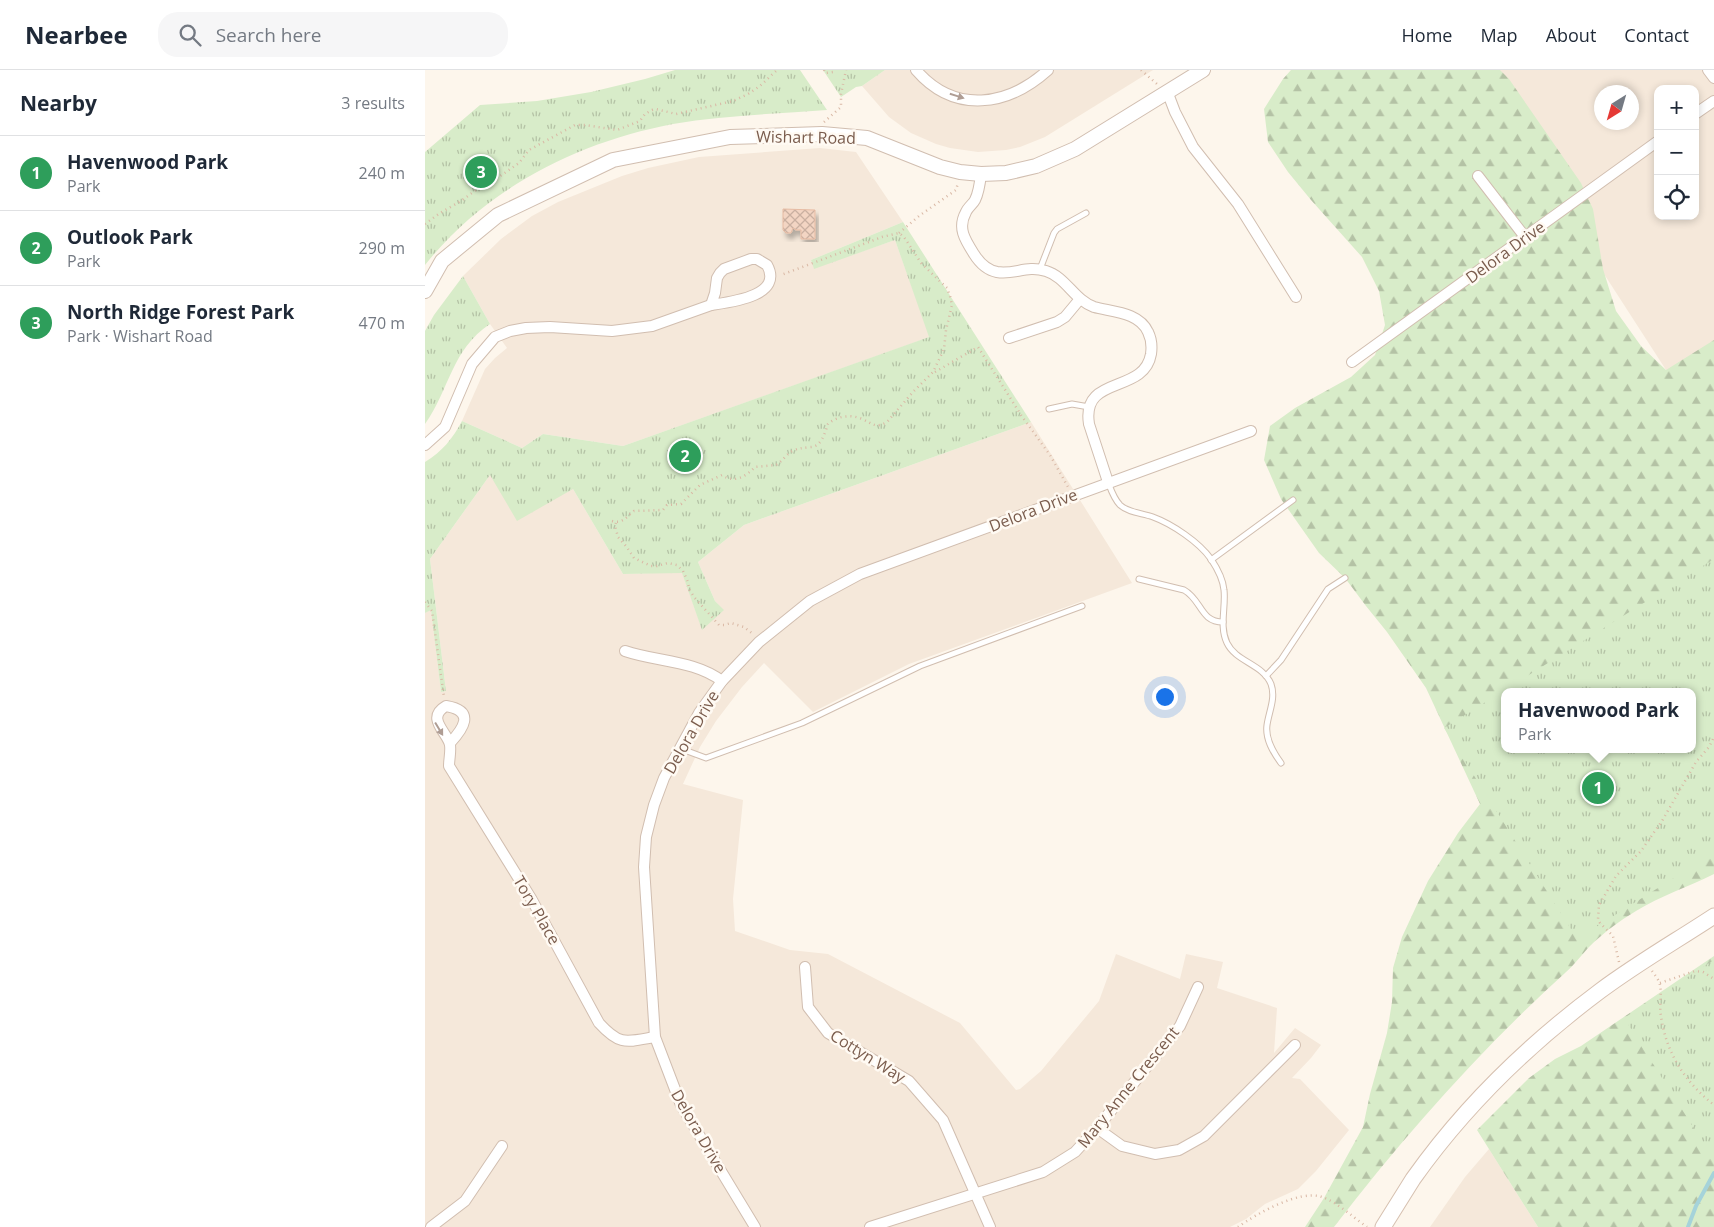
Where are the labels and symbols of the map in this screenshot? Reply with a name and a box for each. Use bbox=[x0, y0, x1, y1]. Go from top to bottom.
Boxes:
north arrow bbox=[1594, 85, 1639, 130]
one-way arrow bbox=[949, 92, 964, 100]
street label: Wishart Road bbox=[756, 125, 856, 149]
pin: 3 bbox=[465, 153, 497, 191]
street label: Delora Drive bbox=[1461, 216, 1549, 288]
pin: 2 bbox=[669, 437, 701, 475]
street label: Delora Drive bbox=[986, 483, 1080, 537]
your location bbox=[1152, 684, 1178, 710]
street label: Delora Drive bbox=[658, 686, 724, 778]
one-way arrow bbox=[435, 722, 444, 735]
pin: 1 bbox=[1582, 769, 1614, 807]
street label: Tory Place bbox=[508, 871, 566, 949]
street label: Mary Anne Crescent bbox=[1072, 1021, 1184, 1152]
street label: Cottyn Way bbox=[826, 1024, 911, 1088]
street label: Delora Drive bbox=[666, 1085, 732, 1177]

